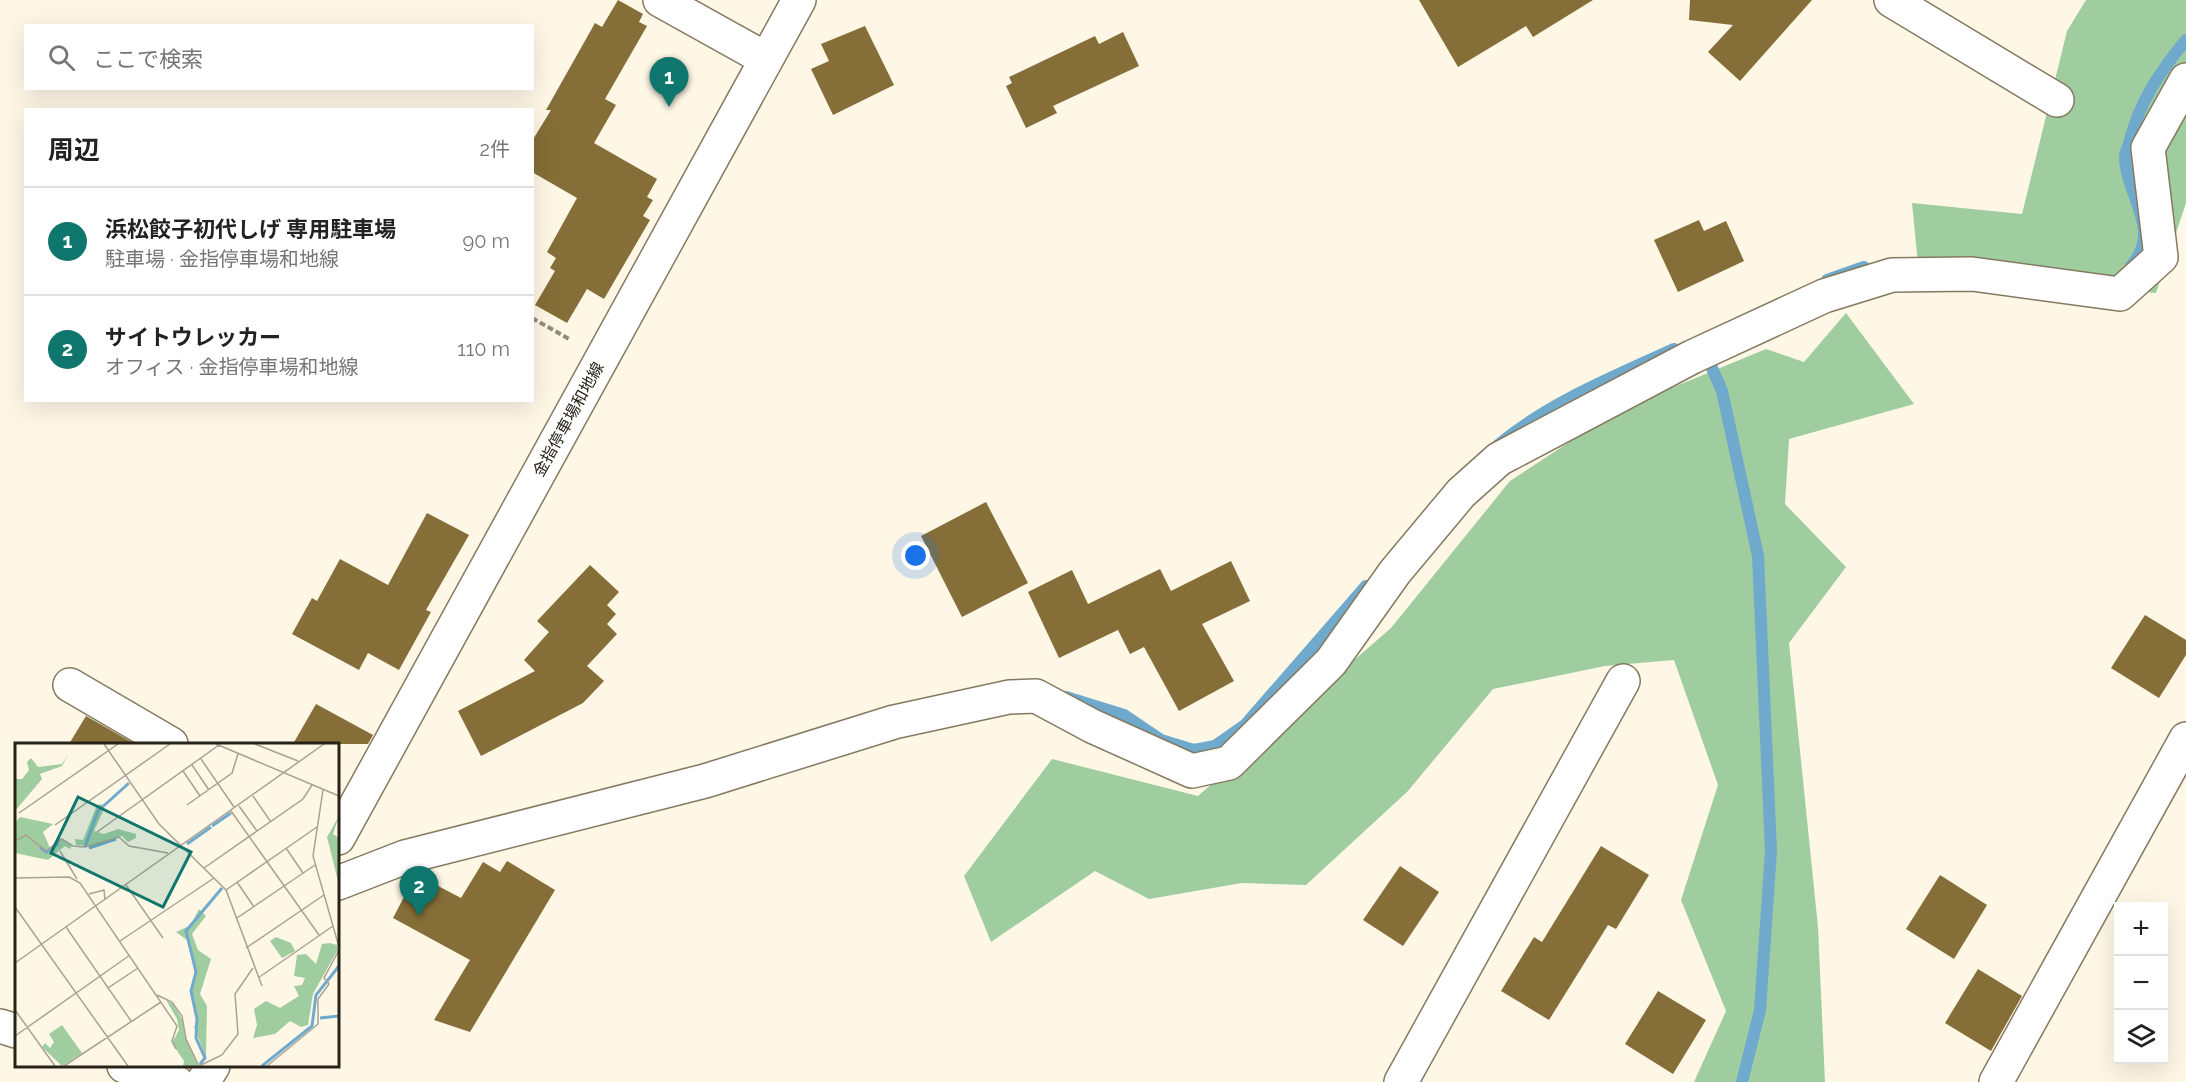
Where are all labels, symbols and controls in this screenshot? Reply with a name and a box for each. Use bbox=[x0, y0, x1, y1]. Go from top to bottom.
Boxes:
search box bbox=[24, 24, 534, 90]
icon: search bbox=[45, 41, 78, 74]
text: ここで検索 bbox=[93, 46, 203, 72]
pin: 1 bbox=[650, 57, 688, 107]
text: 周辺 bbox=[48, 135, 100, 165]
text: 2件 bbox=[480, 137, 510, 161]
text: 浜松餃子初代しげ 専用駐車場 bbox=[105, 216, 396, 242]
text: 1 bbox=[63, 229, 72, 253]
text: 90 m bbox=[463, 229, 510, 253]
text: 駐車場 · 金指停車場和地線 bbox=[105, 247, 339, 271]
text: サイトウレッカー bbox=[105, 324, 281, 350]
text: 2 bbox=[62, 337, 73, 361]
text: 110 m bbox=[457, 337, 510, 361]
text: オフィス · 金指停車場和地線 bbox=[105, 355, 359, 379]
street label: 金指停車場和地線 bbox=[529, 359, 608, 480]
your location bbox=[901, 541, 930, 570]
inset map bbox=[15, 743, 339, 1067]
pin: 2 bbox=[400, 866, 438, 916]
map controls bbox=[2114, 902, 2168, 1064]
button: + bbox=[2114, 902, 2168, 956]
button: − bbox=[2114, 956, 2168, 1010]
button: layers bbox=[2114, 1010, 2168, 1064]

